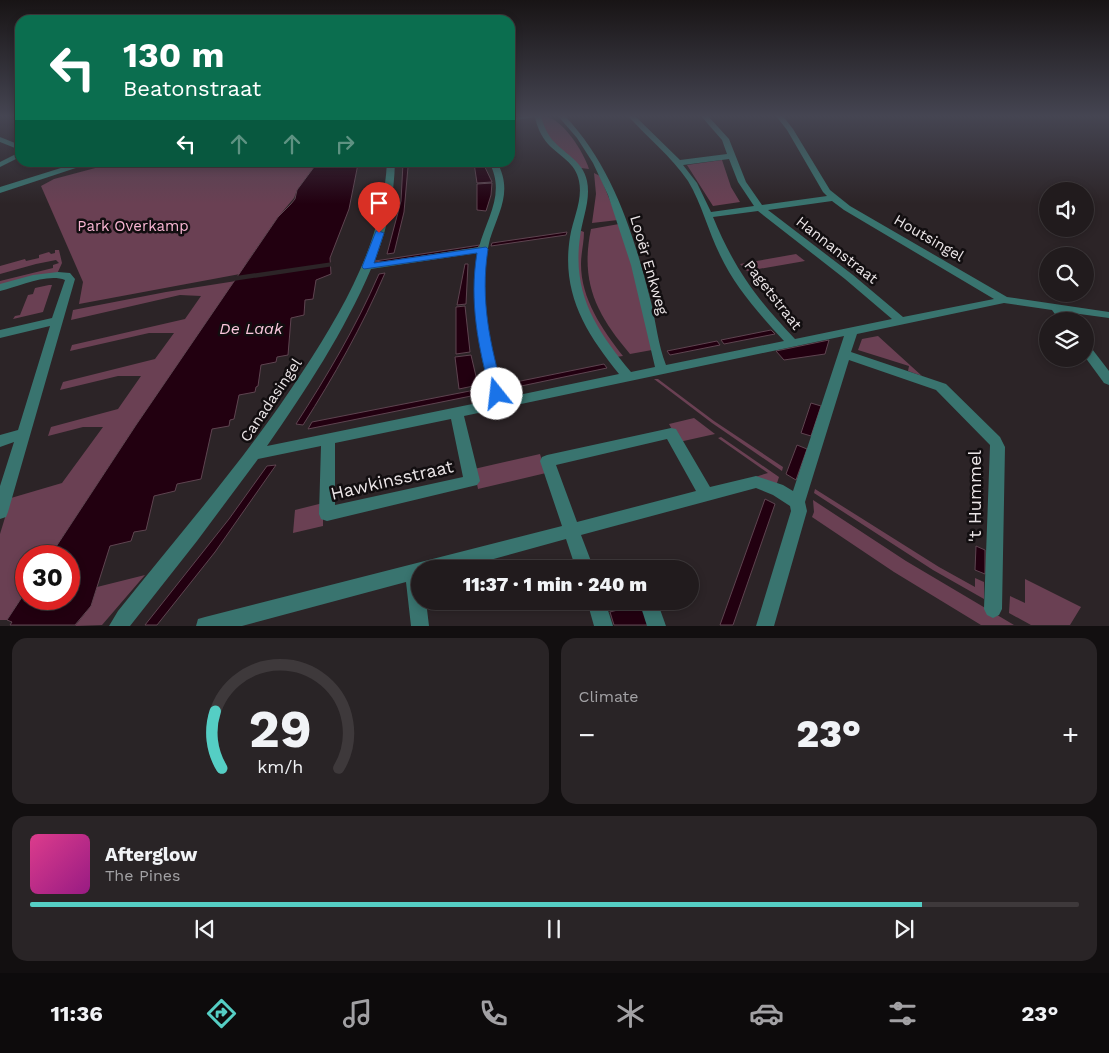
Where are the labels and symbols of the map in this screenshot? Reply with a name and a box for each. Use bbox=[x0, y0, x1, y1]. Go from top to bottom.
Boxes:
pin bbox=[358, 182, 400, 233]
street label: Houtsingel bbox=[891, 211, 968, 265]
street label: Hannanstraat bbox=[793, 212, 882, 288]
street label: Looër Enkweg bbox=[626, 213, 672, 317]
park label: Park Overkamp bbox=[77, 217, 189, 235]
street label: Pagetstraat bbox=[740, 257, 806, 334]
water label: De Laak bbox=[219, 319, 284, 338]
street label: Canadasingel bbox=[236, 354, 306, 445]
position arrow bbox=[470, 367, 522, 419]
street label: 't Hummel bbox=[964, 449, 985, 542]
street label: Hawkinsstraat bbox=[328, 455, 456, 504]
speed limit sign: 30 bbox=[15, 545, 80, 610]

